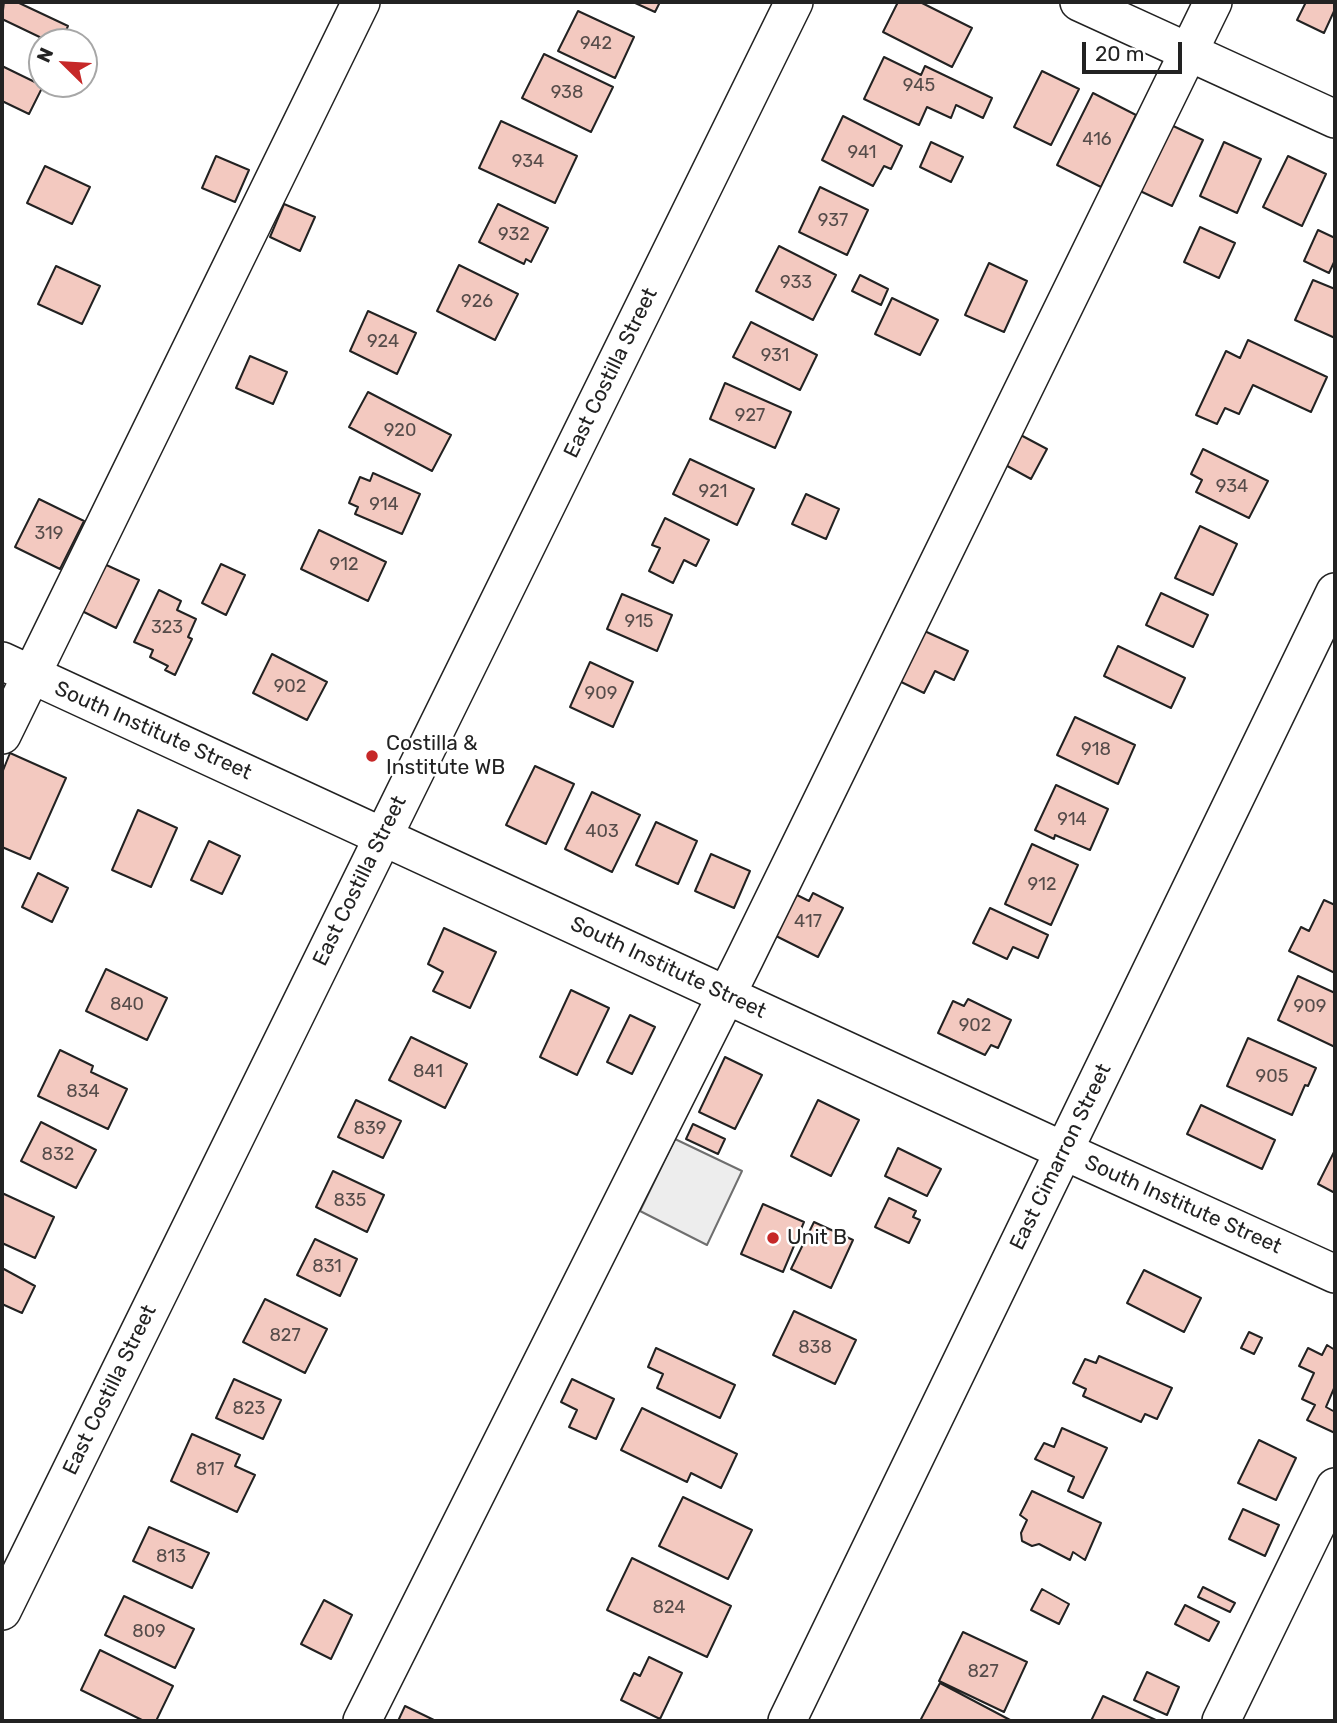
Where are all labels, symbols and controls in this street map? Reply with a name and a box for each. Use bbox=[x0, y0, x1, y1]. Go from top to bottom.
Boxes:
north arrow bbox=[28, 28, 98, 98]
scale bar bbox=[1085, 28, 1185, 72]
house number: 942 bbox=[580, 33, 612, 55]
text: 20 m bbox=[1095, 41, 1144, 66]
text: N bbox=[32, 44, 58, 66]
house number: 945 bbox=[903, 75, 935, 97]
house number: 938 bbox=[551, 82, 583, 104]
house number: 416 bbox=[1082, 129, 1112, 151]
house number: 941 bbox=[848, 142, 876, 164]
house number: 934 bbox=[512, 151, 544, 173]
house number: 937 bbox=[818, 210, 848, 232]
house number: 932 bbox=[498, 224, 530, 246]
house number: 933 bbox=[780, 272, 812, 294]
street label: East Costilla Street bbox=[559, 284, 663, 462]
house number: 926 bbox=[461, 291, 493, 313]
house number: 924 bbox=[367, 331, 399, 353]
house number: 931 bbox=[761, 345, 789, 367]
house number: 927 bbox=[735, 405, 765, 427]
house number: 920 bbox=[384, 420, 416, 442]
house number: 934 bbox=[1216, 476, 1248, 498]
house number: 921 bbox=[699, 481, 727, 503]
house number: 914 bbox=[369, 494, 399, 516]
house number: 319 bbox=[35, 523, 63, 545]
house number: 912 bbox=[330, 554, 358, 576]
house number: 915 bbox=[624, 611, 654, 633]
house number: 323 bbox=[151, 617, 183, 639]
street label: South Institute Street bbox=[51, 676, 255, 786]
house number: 902 bbox=[274, 676, 306, 698]
house number: 909 bbox=[585, 683, 617, 705]
place label: Costilla & Institute WB bbox=[386, 731, 505, 781]
house number: 918 bbox=[1081, 739, 1111, 761]
marker: Costilla & Institute WB bbox=[364, 748, 380, 764]
street label: East Costilla Street bbox=[308, 792, 412, 970]
house number: 914 bbox=[1057, 809, 1087, 831]
house number: 403 bbox=[585, 821, 619, 843]
house number: 912 bbox=[1028, 874, 1056, 896]
house number: 417 bbox=[794, 911, 822, 933]
street label: South Institute Street bbox=[566, 912, 770, 1024]
house number: 840 bbox=[110, 994, 144, 1016]
house number: 909 bbox=[1294, 996, 1326, 1018]
house number: 902 bbox=[959, 1015, 991, 1037]
street label: East Cimarron Street bbox=[1005, 1060, 1117, 1254]
house number: 841 bbox=[413, 1061, 443, 1083]
house number: 905 bbox=[1256, 1066, 1288, 1088]
house number: 834 bbox=[66, 1081, 100, 1103]
house number: 839 bbox=[354, 1118, 386, 1140]
house number: 832 bbox=[42, 1144, 74, 1166]
street label: South Institute Street bbox=[1081, 1150, 1285, 1260]
house number: 835 bbox=[334, 1190, 366, 1212]
place label: Unit B bbox=[787, 1225, 847, 1251]
marker: Unit B bbox=[765, 1230, 781, 1246]
house number: 831 bbox=[312, 1256, 342, 1278]
street label: East Costilla Street bbox=[58, 1301, 162, 1479]
house number: 827 bbox=[269, 1325, 301, 1347]
house number: 838 bbox=[798, 1337, 832, 1359]
house number: 823 bbox=[233, 1398, 265, 1420]
house number: 817 bbox=[196, 1459, 224, 1481]
house number: 813 bbox=[156, 1546, 186, 1568]
house number: 824 bbox=[652, 1597, 686, 1619]
house number: 809 bbox=[132, 1621, 166, 1643]
house number: 827 bbox=[967, 1661, 999, 1683]

